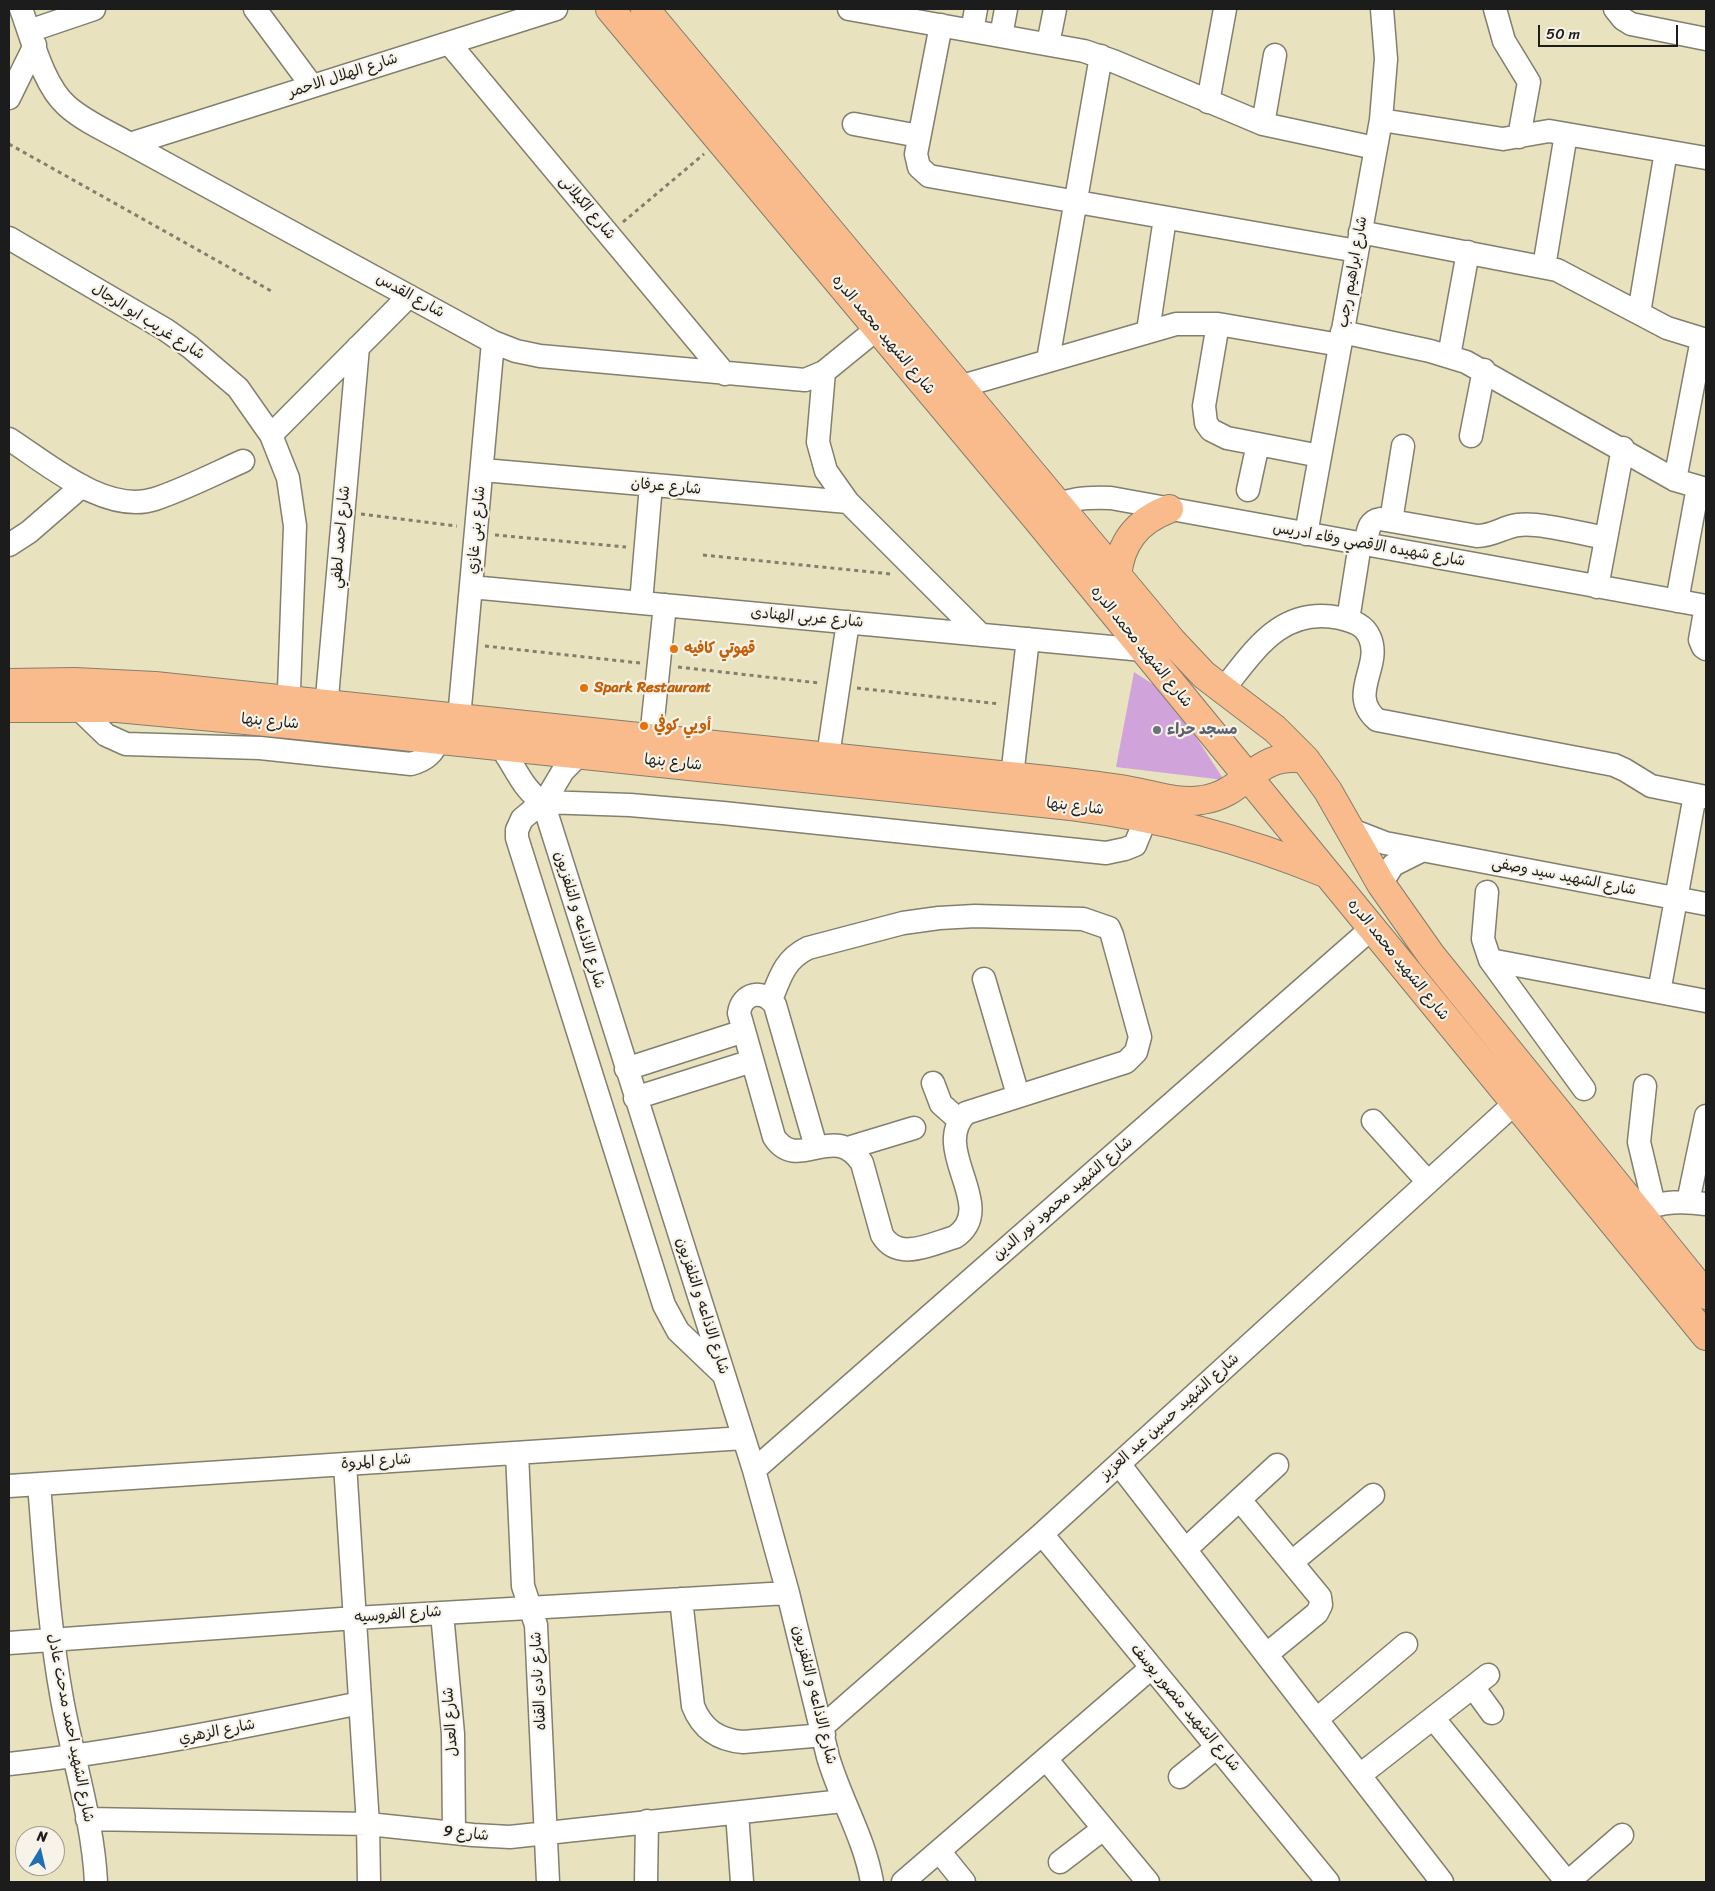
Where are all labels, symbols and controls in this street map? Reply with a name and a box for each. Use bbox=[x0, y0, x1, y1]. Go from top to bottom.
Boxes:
scale bar bbox=[1540, 15, 1680, 47]
text: 50 m bbox=[1546, 21, 1580, 47]
street label: شارع الهلال الاحمر bbox=[286, 50, 400, 102]
street label: شارع الكيلانى bbox=[555, 172, 619, 244]
street label: شارع ابراهيم رجب bbox=[1334, 215, 1372, 329]
street label: شارع القدس bbox=[373, 270, 447, 322]
street label: شارع الشهيد محمد الدره bbox=[828, 271, 938, 399]
street label: شارع غريب ابو الرجال bbox=[88, 280, 208, 364]
street label: شارع عرفان bbox=[630, 475, 702, 499]
street label: شارع احمد لطفي bbox=[328, 485, 354, 589]
street label: شارع بنى غازي bbox=[464, 485, 490, 575]
street label: شارع شهيده الاقصي وفاء ادريس bbox=[1271, 519, 1467, 571]
street label: شارع الشهيد محمد الدره bbox=[1087, 583, 1195, 711]
street label: شارع عربى الهنادى bbox=[750, 604, 864, 632]
place label: قهوتي كافيه bbox=[684, 640, 755, 658]
marker: قهوتي كافيه bbox=[668, 643, 680, 655]
place label: Spark Restaurant bbox=[594, 679, 711, 697]
marker: Spark Restaurant bbox=[578, 682, 590, 694]
street label: شارع بنها bbox=[240, 711, 300, 733]
place label: أويي كوفي bbox=[654, 717, 711, 735]
marker: أويي كوفي bbox=[638, 720, 650, 732]
place label: مسجد حراء bbox=[1167, 721, 1238, 739]
marker: مسجد حراء bbox=[1151, 724, 1163, 736]
street label: شارع بنها bbox=[643, 751, 703, 775]
street label: شارع بنها bbox=[1045, 795, 1105, 819]
street label: شارع الاذاعه و التلفزيون bbox=[550, 849, 608, 991]
street label: شارع الشهيد سيد وصفى bbox=[1490, 854, 1638, 900]
street label: شارع الشهيد محمد الدره bbox=[1344, 896, 1452, 1024]
street label: شارع الشهيد محمود نور الدين bbox=[989, 1133, 1137, 1265]
street label: شارع الاذاعه و التلفزيون bbox=[671, 1235, 733, 1377]
street label: شارع الشهيد حسين عبد العزيز bbox=[1097, 1350, 1243, 1484]
street label: شارع المروة bbox=[340, 1451, 412, 1473]
street label: شارع الفروسيه bbox=[354, 1603, 442, 1627]
street label: شارع الاذاعه و التلفزيون bbox=[788, 1624, 840, 1766]
street label: شارع نادى القناه bbox=[527, 1631, 551, 1731]
street label: شارع الشهيد احمد مدحت عادل bbox=[43, 1632, 97, 1824]
street label: شارع الشهيد منصور يوسف bbox=[1126, 1640, 1244, 1776]
street label: شارع العدل bbox=[440, 1687, 462, 1757]
street label: شارع الزهري bbox=[177, 1716, 257, 1748]
street label: شارع 9 bbox=[442, 1823, 490, 1845]
text: N bbox=[36, 1824, 49, 1850]
north arrow bbox=[15, 1826, 65, 1876]

